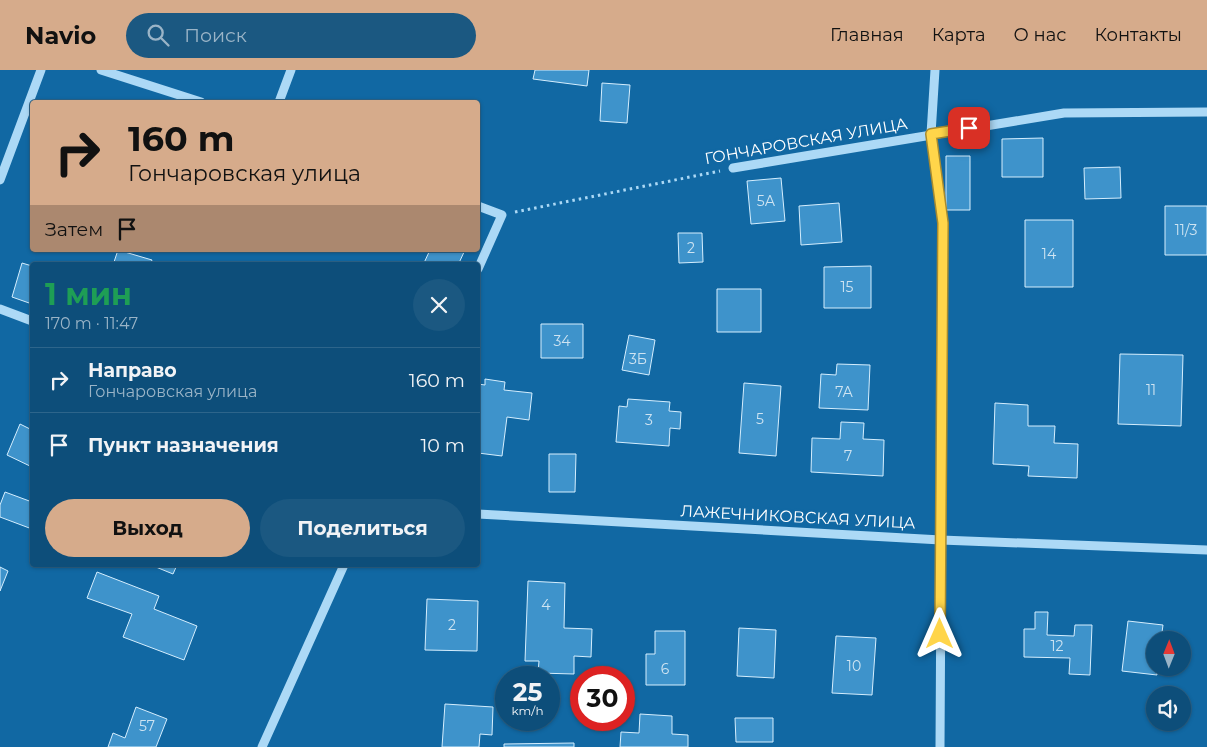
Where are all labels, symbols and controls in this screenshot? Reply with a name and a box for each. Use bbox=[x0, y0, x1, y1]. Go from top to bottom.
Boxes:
search box bbox=[126, 13, 476, 58]
text: Navio bbox=[25, 21, 96, 50]
icon: search bbox=[144, 21, 172, 49]
text: Поиск bbox=[184, 24, 247, 47]
text: Главная bbox=[830, 24, 904, 46]
text: Карта bbox=[932, 24, 986, 46]
text: О нас bbox=[1014, 24, 1066, 46]
text: Контакты bbox=[1094, 24, 1182, 46]
pin bbox=[948, 107, 990, 149]
street label: ГОНЧАРОВСКАЯ УЛИЦА bbox=[703, 114, 909, 168]
icon: arrive bbox=[955, 114, 983, 142]
text: 160 m bbox=[128, 117, 234, 160]
icon: right bbox=[45, 120, 110, 185]
text: Гончаровская улица bbox=[128, 160, 361, 187]
house number: 5А bbox=[757, 192, 776, 210]
icon: arrive bbox=[113, 215, 141, 243]
text: Затем bbox=[45, 218, 103, 241]
house number: 11/3 bbox=[1175, 221, 1197, 239]
house number: 2 bbox=[687, 239, 695, 257]
house number: 14 bbox=[1042, 245, 1057, 263]
text: 1 мин bbox=[45, 276, 132, 313]
house number: 15 bbox=[841, 278, 854, 296]
button: close bbox=[413, 279, 465, 331]
text: 170 m · 11:47 bbox=[45, 314, 138, 333]
house number: 34 bbox=[553, 332, 571, 350]
house number: 3Б bbox=[629, 350, 647, 368]
text: Направо bbox=[88, 359, 177, 382]
icon: right bbox=[45, 366, 73, 394]
text: 160 m bbox=[409, 369, 465, 392]
house number: 11 bbox=[1146, 381, 1156, 399]
text: Гончаровская улица bbox=[88, 382, 257, 401]
house number: 7А bbox=[835, 383, 853, 401]
house number: 5 bbox=[756, 410, 764, 428]
house number: 3 bbox=[645, 411, 653, 429]
icon: arrive bbox=[45, 431, 73, 459]
text: Пункт назначения bbox=[88, 434, 279, 457]
text: 10 m bbox=[420, 434, 465, 457]
house number: 7 bbox=[844, 447, 852, 465]
button: Выход bbox=[45, 499, 250, 557]
button: Поделиться bbox=[260, 499, 465, 557]
street label: ЛАЖЕЧНИКОВСКАЯ УЛИЦА bbox=[680, 501, 916, 533]
house number: 4 bbox=[541, 596, 551, 614]
position arrow bbox=[913, 607, 965, 659]
house number: 2 bbox=[448, 616, 456, 634]
north arrow bbox=[1146, 631, 1191, 676]
map controls bbox=[1146, 631, 1191, 731]
house number: 12 bbox=[1050, 637, 1064, 655]
house number: 10 bbox=[847, 657, 861, 675]
house number: 6 bbox=[661, 660, 670, 678]
speed limit sign: 30 bbox=[570, 666, 635, 731]
text: 25 bbox=[513, 677, 542, 707]
button: sound bbox=[1146, 686, 1191, 731]
text: km/h bbox=[511, 703, 544, 718]
house number: 57 bbox=[139, 717, 155, 735]

